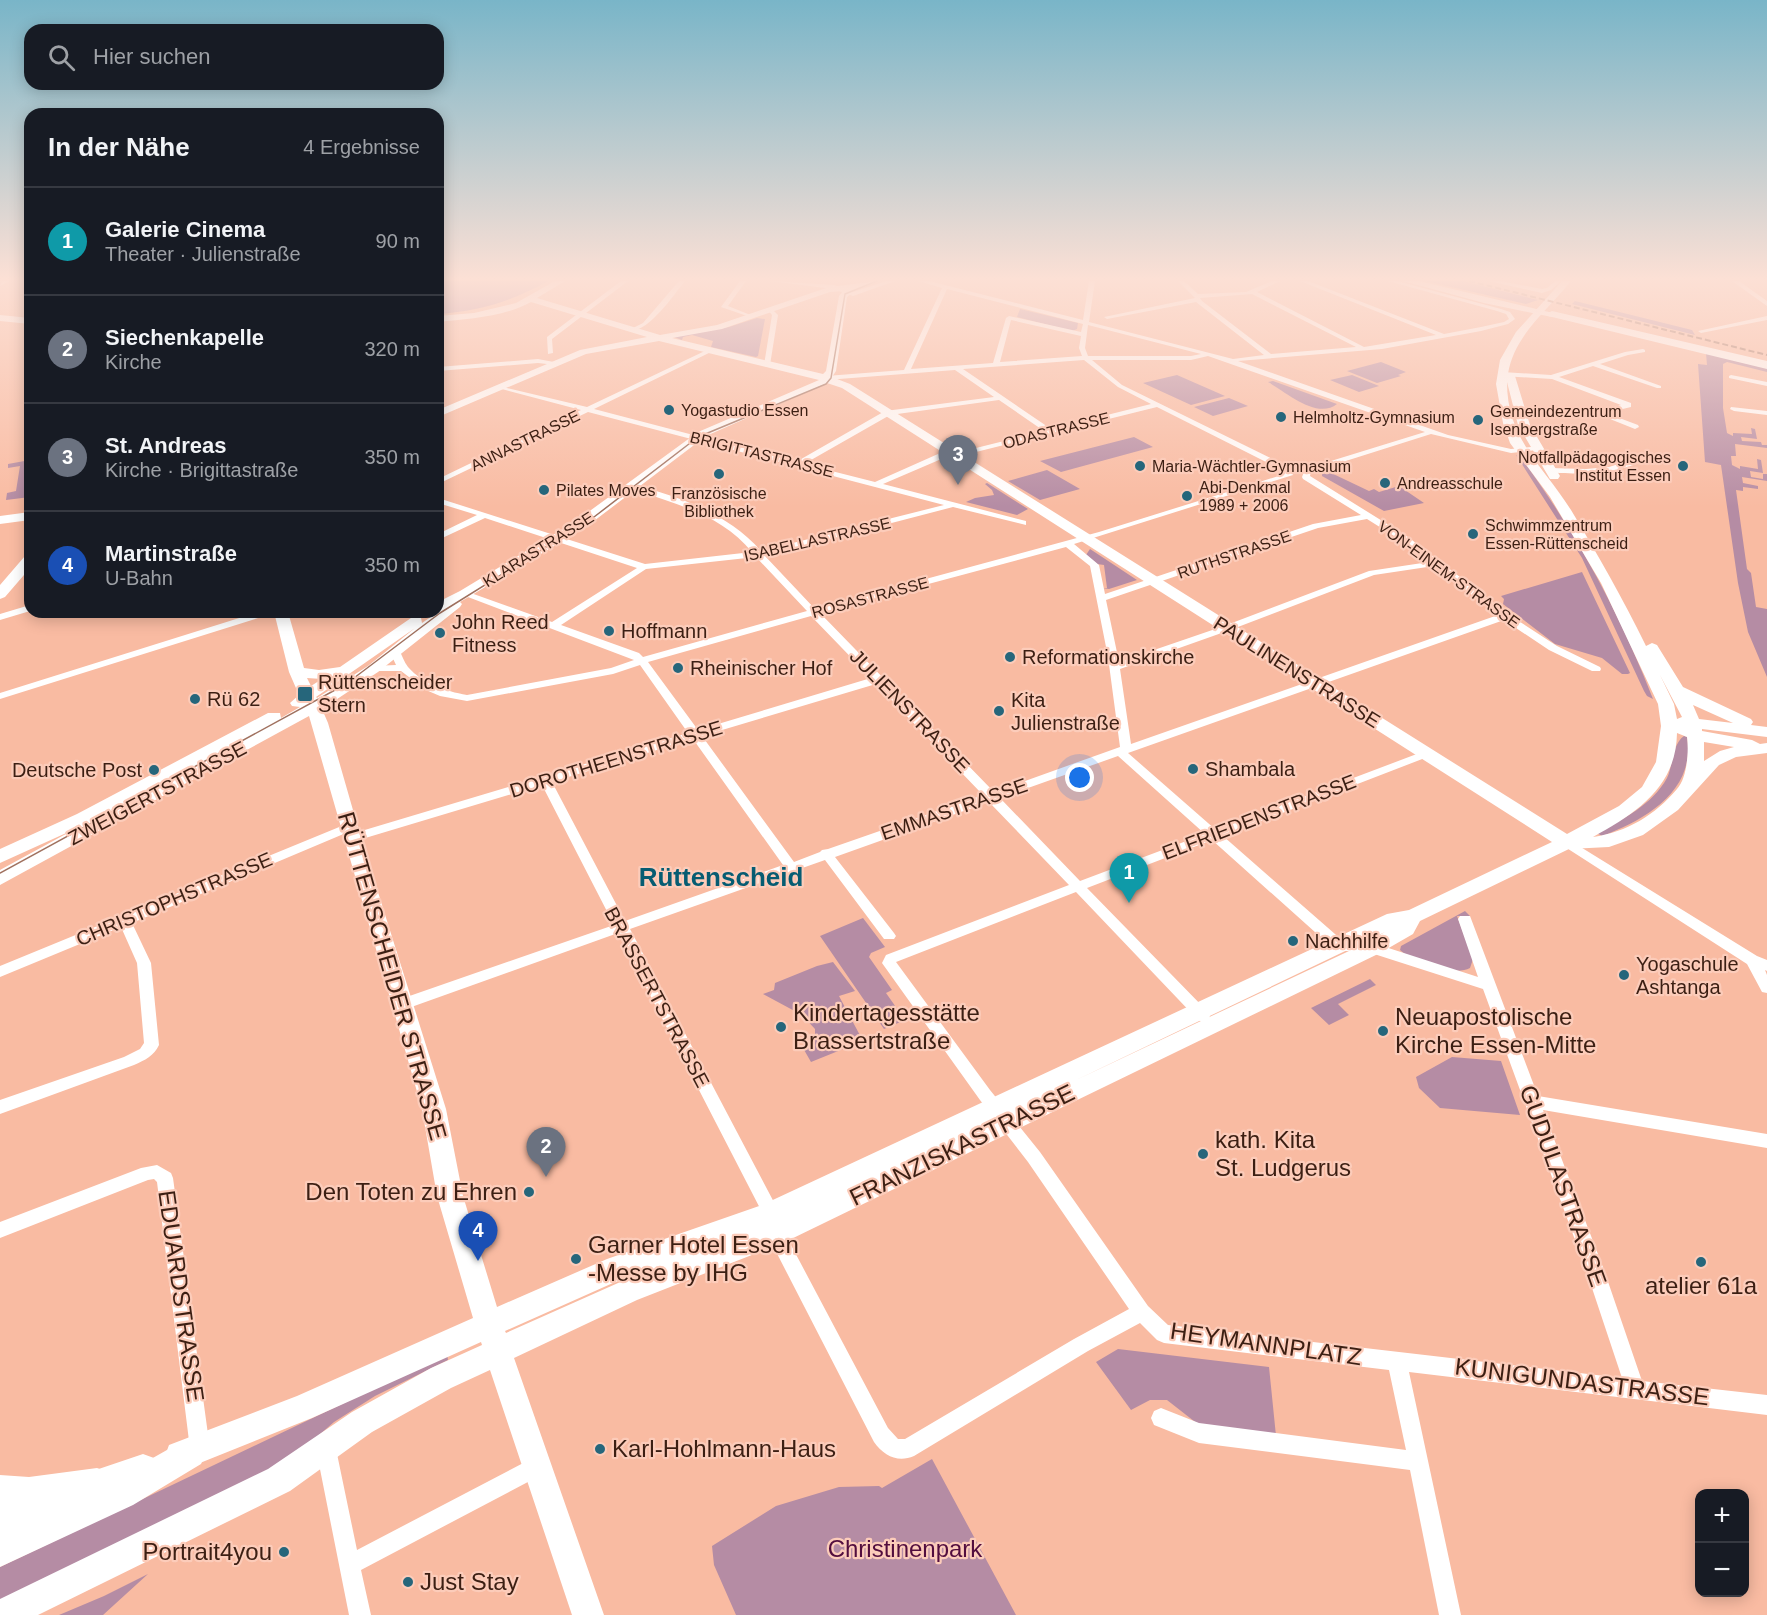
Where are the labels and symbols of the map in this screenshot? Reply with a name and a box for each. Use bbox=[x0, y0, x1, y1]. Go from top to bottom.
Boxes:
place label: Yogastudio Essen bbox=[681, 402, 809, 419]
marker: Yogastudio Essen bbox=[662, 403, 676, 417]
place label: Gemeindezentrum Isenbergstraße bbox=[1490, 403, 1622, 438]
street label: ANNASTRASSE bbox=[468, 407, 582, 474]
street label: ODASTRASSE bbox=[1001, 409, 1111, 452]
place label: Helmholtz-Gymnasium bbox=[1293, 409, 1455, 426]
marker: Helmholtz-Gymnasium bbox=[1274, 410, 1288, 424]
marker: Gemeindezentrum Isenbergstraße bbox=[1471, 413, 1485, 427]
street label: BRIGITTASTRASSE bbox=[688, 428, 835, 481]
pin: 3 bbox=[938, 436, 978, 485]
place label: Notfallpädagogisches Institut Essen bbox=[1518, 449, 1671, 484]
place label: Maria-Wächtler-Gymnasium bbox=[1152, 458, 1351, 475]
marker: Maria-Wächtler-Gymnasium bbox=[1133, 459, 1147, 473]
marker: Notfallpädagogisches Institut Essen bbox=[1676, 459, 1690, 473]
marker: Französische Bibliothek bbox=[712, 467, 726, 481]
place label: Andreasschule bbox=[1397, 475, 1503, 492]
marker: Andreasschule bbox=[1378, 476, 1392, 490]
place label: Abi-Denkmal 1989 + 2006 bbox=[1199, 479, 1291, 514]
place label: Pilates Moves bbox=[556, 482, 656, 499]
marker: Pilates Moves bbox=[537, 483, 551, 497]
place label: Französische Bibliothek bbox=[671, 485, 767, 520]
marker: Abi-Denkmal 1989 + 2006 bbox=[1180, 489, 1194, 503]
street label: KLARASTRASSE bbox=[480, 509, 597, 590]
street label: ISABELLASTRASSE bbox=[742, 514, 892, 565]
street label: VON-EINEM-STRASSE bbox=[1375, 517, 1523, 631]
place label: Schwimmzentrum Essen-Rüttenscheid bbox=[1485, 517, 1628, 552]
street label: RUTHSTRASSE bbox=[1175, 527, 1293, 582]
marker: Schwimmzentrum Essen-Rüttenscheid bbox=[1466, 527, 1480, 541]
street label: ROSASTRASSE bbox=[810, 574, 930, 621]
place label: John Reed Fitness bbox=[452, 611, 549, 656]
street label: PAULINENSTRASSE bbox=[1210, 612, 1384, 732]
place label: Hoffmann bbox=[621, 620, 707, 642]
marker: Hoffmann bbox=[602, 624, 616, 638]
marker: John Reed Fitness bbox=[433, 626, 447, 640]
street label: JULIENSTRASSE bbox=[846, 645, 974, 777]
place label: Reformationskirche bbox=[1022, 646, 1194, 668]
marker: Reformationskirche bbox=[1003, 650, 1017, 664]
place label: Rheinischer Hof bbox=[690, 657, 833, 679]
marker: Rheinischer Hof bbox=[671, 661, 685, 675]
place label: Rüttenscheider Stern bbox=[318, 671, 453, 716]
marker: Rüttenscheider Stern bbox=[296, 685, 314, 703]
place label: Rü 62 bbox=[207, 688, 260, 710]
place label: Kita Julienstraße bbox=[1011, 689, 1120, 734]
marker: Rü 62 bbox=[188, 692, 202, 706]
marker: Kita Julienstraße bbox=[992, 704, 1006, 718]
street label: DOROTHEENSTRASSE bbox=[507, 716, 725, 802]
street label: ZWEIGERTSTRASSE bbox=[64, 737, 250, 849]
place label: Shambala bbox=[1205, 758, 1296, 780]
place label: Deutsche Post bbox=[12, 759, 142, 781]
marker: Shambala bbox=[1186, 762, 1200, 776]
marker: Deutsche Post bbox=[147, 763, 161, 777]
your location bbox=[1065, 763, 1094, 792]
street label: ELFRIEDENSTRASSE bbox=[1159, 770, 1359, 864]
street label: EMMASTRASSE bbox=[878, 774, 1030, 844]
street label: RÜTTENSCHEIDER STRASSE bbox=[333, 809, 452, 1143]
street label: CHRISTOPHSTRASSE bbox=[73, 848, 275, 950]
pin: 1 bbox=[1110, 854, 1148, 903]
district label: Rüttenscheid bbox=[639, 862, 803, 892]
street label: BRASSERTSTRASSE bbox=[600, 903, 714, 1091]
place label: Nachhilfe bbox=[1305, 930, 1388, 952]
marker: Nachhilfe bbox=[1286, 934, 1300, 948]
place label: Yogaschule Ashtanga bbox=[1636, 953, 1739, 998]
marker: Yogaschule Ashtanga bbox=[1617, 968, 1631, 982]
place label: Kindertagesstätte Brassertstraße bbox=[793, 999, 980, 1054]
place label: Neuapostolische Kirche Essen-Mitte bbox=[1395, 1003, 1596, 1058]
marker: Kindertagesstätte Brassertstraße bbox=[774, 1020, 788, 1034]
marker: Neuapostolische Kirche Essen-Mitte bbox=[1376, 1024, 1390, 1038]
street label: FRANZISKASTRASSE bbox=[845, 1078, 1079, 1211]
street label: GUDULASTRASSE bbox=[1515, 1082, 1612, 1290]
place label: kath. Kita St. Ludgerus bbox=[1215, 1126, 1351, 1181]
pin: 2 bbox=[526, 1128, 566, 1177]
marker: kath. Kita St. Ludgerus bbox=[1196, 1147, 1210, 1161]
place label: Den Toten zu Ehren bbox=[305, 1178, 517, 1205]
marker: Den Toten zu Ehren bbox=[522, 1185, 536, 1199]
street label: EDUARDSTRASSE bbox=[153, 1188, 210, 1403]
pin: 4 bbox=[458, 1212, 498, 1261]
place label: Garner Hotel Essen -Messe by IHG bbox=[588, 1231, 799, 1286]
marker: Garner Hotel Essen -Messe by IHG bbox=[569, 1252, 583, 1266]
marker: atelier 61a bbox=[1694, 1255, 1708, 1269]
place label: atelier 61a bbox=[1645, 1272, 1758, 1299]
street label: HEYMANNPLATZ bbox=[1169, 1317, 1363, 1370]
street label: KUNIGUNDASTRASSE bbox=[1453, 1353, 1711, 1411]
place label: Karl-Hohlmann-Haus bbox=[612, 1435, 836, 1462]
marker: Karl-Hohlmann-Haus bbox=[593, 1442, 607, 1456]
park label: Christinenpark bbox=[828, 1535, 983, 1562]
place label: Portrait4you bbox=[143, 1538, 272, 1565]
marker: Portrait4you bbox=[277, 1545, 291, 1559]
place label: Just Stay bbox=[420, 1568, 519, 1595]
marker: Just Stay bbox=[401, 1575, 415, 1589]

